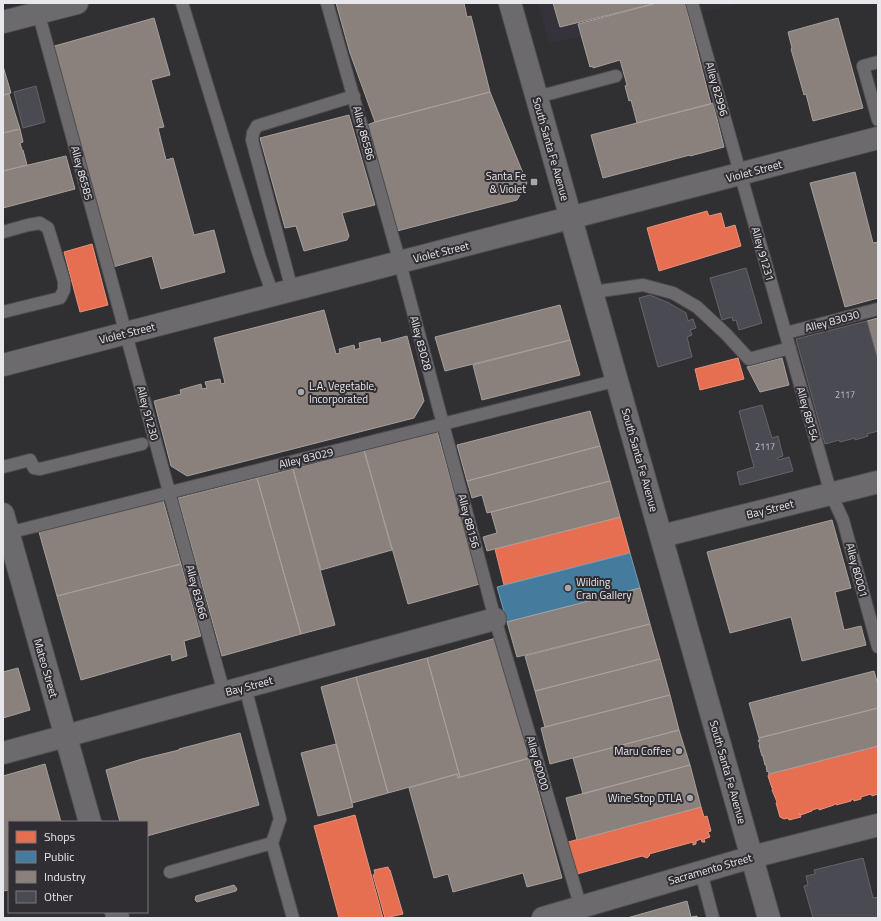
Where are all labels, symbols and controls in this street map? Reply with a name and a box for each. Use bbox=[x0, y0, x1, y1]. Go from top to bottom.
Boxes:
street label: Alley 82996 bbox=[702, 60, 732, 118]
street label: South Santa Fe Avenue bbox=[529, 95, 574, 203]
street label: Alley 86586 bbox=[349, 104, 379, 162]
street label: Alley 86585 bbox=[67, 144, 97, 202]
street label: Violet Street bbox=[724, 156, 784, 186]
place label: Santa Fe & Violet bbox=[486, 168, 526, 197]
marker: Santa Fe & Violet bbox=[529, 177, 539, 187]
street label: Alley 91231 bbox=[748, 225, 778, 283]
street label: Violet Street bbox=[411, 237, 471, 267]
street label: Alley 83030 bbox=[803, 306, 861, 336]
street label: Alley 83028 bbox=[406, 314, 436, 372]
street label: Violet Street bbox=[97, 318, 157, 348]
place label: L.A. Vegetable, Incorporated bbox=[309, 378, 377, 407]
street label: Alley 91230 bbox=[133, 384, 163, 442]
street label: Alley 88154 bbox=[793, 385, 823, 443]
marker: L.A. Vegetable, Incorporated bbox=[296, 387, 306, 397]
house number: 2117 bbox=[835, 388, 855, 401]
street label: South Santa Fe Avenue bbox=[618, 406, 663, 514]
house number: 2117 bbox=[755, 440, 775, 453]
street label: Alley 83029 bbox=[277, 444, 335, 472]
street label: Alley 88156 bbox=[454, 492, 484, 550]
street label: Bay Street bbox=[745, 495, 796, 523]
street label: Alley 80001 bbox=[842, 541, 872, 599]
street label: Alley 83066 bbox=[182, 563, 212, 621]
place label: Wilding Cran Gallery bbox=[576, 574, 632, 603]
marker: Wilding Cran Gallery bbox=[563, 583, 573, 593]
street label: Mateo Street bbox=[30, 637, 62, 700]
street label: Bay Street bbox=[224, 672, 275, 700]
street label: South Santa Fe Avenue bbox=[706, 718, 751, 826]
street label: Alley 80000 bbox=[523, 734, 553, 792]
place label: Maru Coffee bbox=[614, 743, 671, 759]
marker: Maru Coffee bbox=[674, 746, 684, 756]
place label: Wine Stop DTLA bbox=[608, 790, 682, 806]
marker: Wine Stop DTLA bbox=[685, 793, 695, 803]
legend bbox=[8, 821, 148, 913]
text: Shops bbox=[44, 827, 76, 846]
text: Public bbox=[44, 847, 74, 866]
street label: Sacramento Street bbox=[666, 849, 754, 889]
text: Industry bbox=[44, 867, 86, 886]
text: Other bbox=[44, 887, 73, 906]

